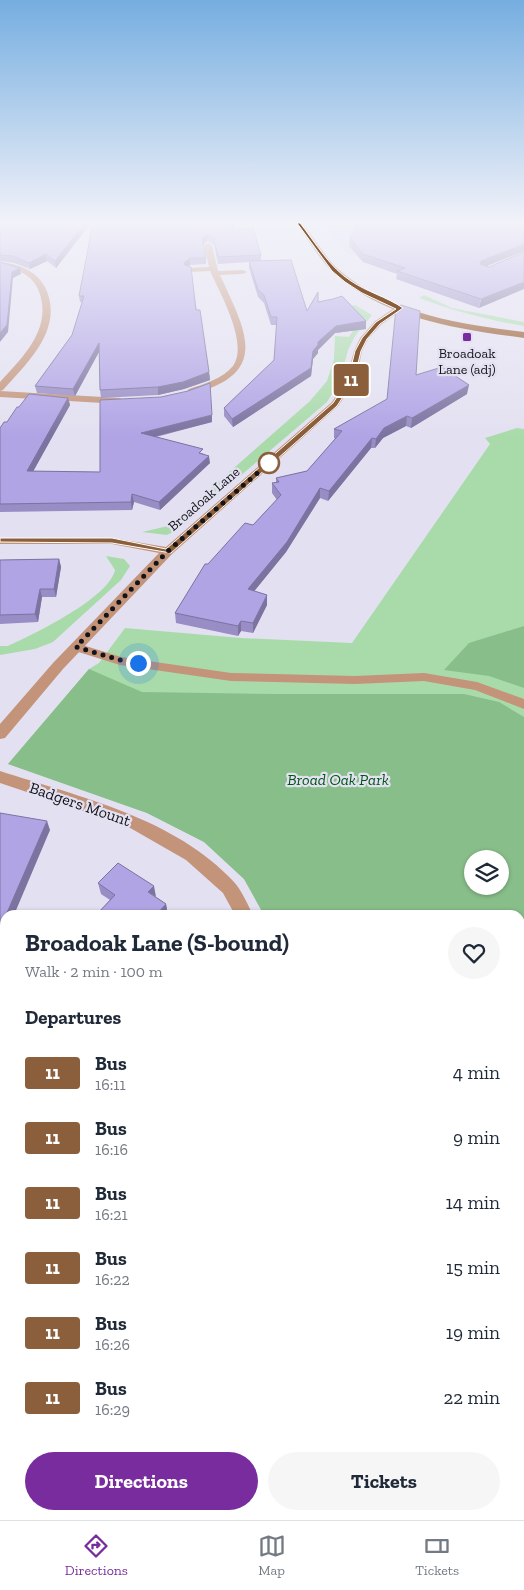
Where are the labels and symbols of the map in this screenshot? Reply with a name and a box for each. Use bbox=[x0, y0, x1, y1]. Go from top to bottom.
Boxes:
marker: Broadoak Lane (adj) bbox=[461, 331, 473, 343]
place label: Broadoak Lane (adj) bbox=[438, 345, 496, 378]
line badge: 11 bbox=[328, 364, 374, 396]
unlabelled marker bbox=[258, 452, 280, 474]
street label: Broadoak Lane bbox=[165, 463, 244, 535]
your location bbox=[126, 651, 151, 676]
park label: Broad Oak Park bbox=[287, 770, 389, 789]
street label: Badgers Mount bbox=[27, 778, 133, 830]

